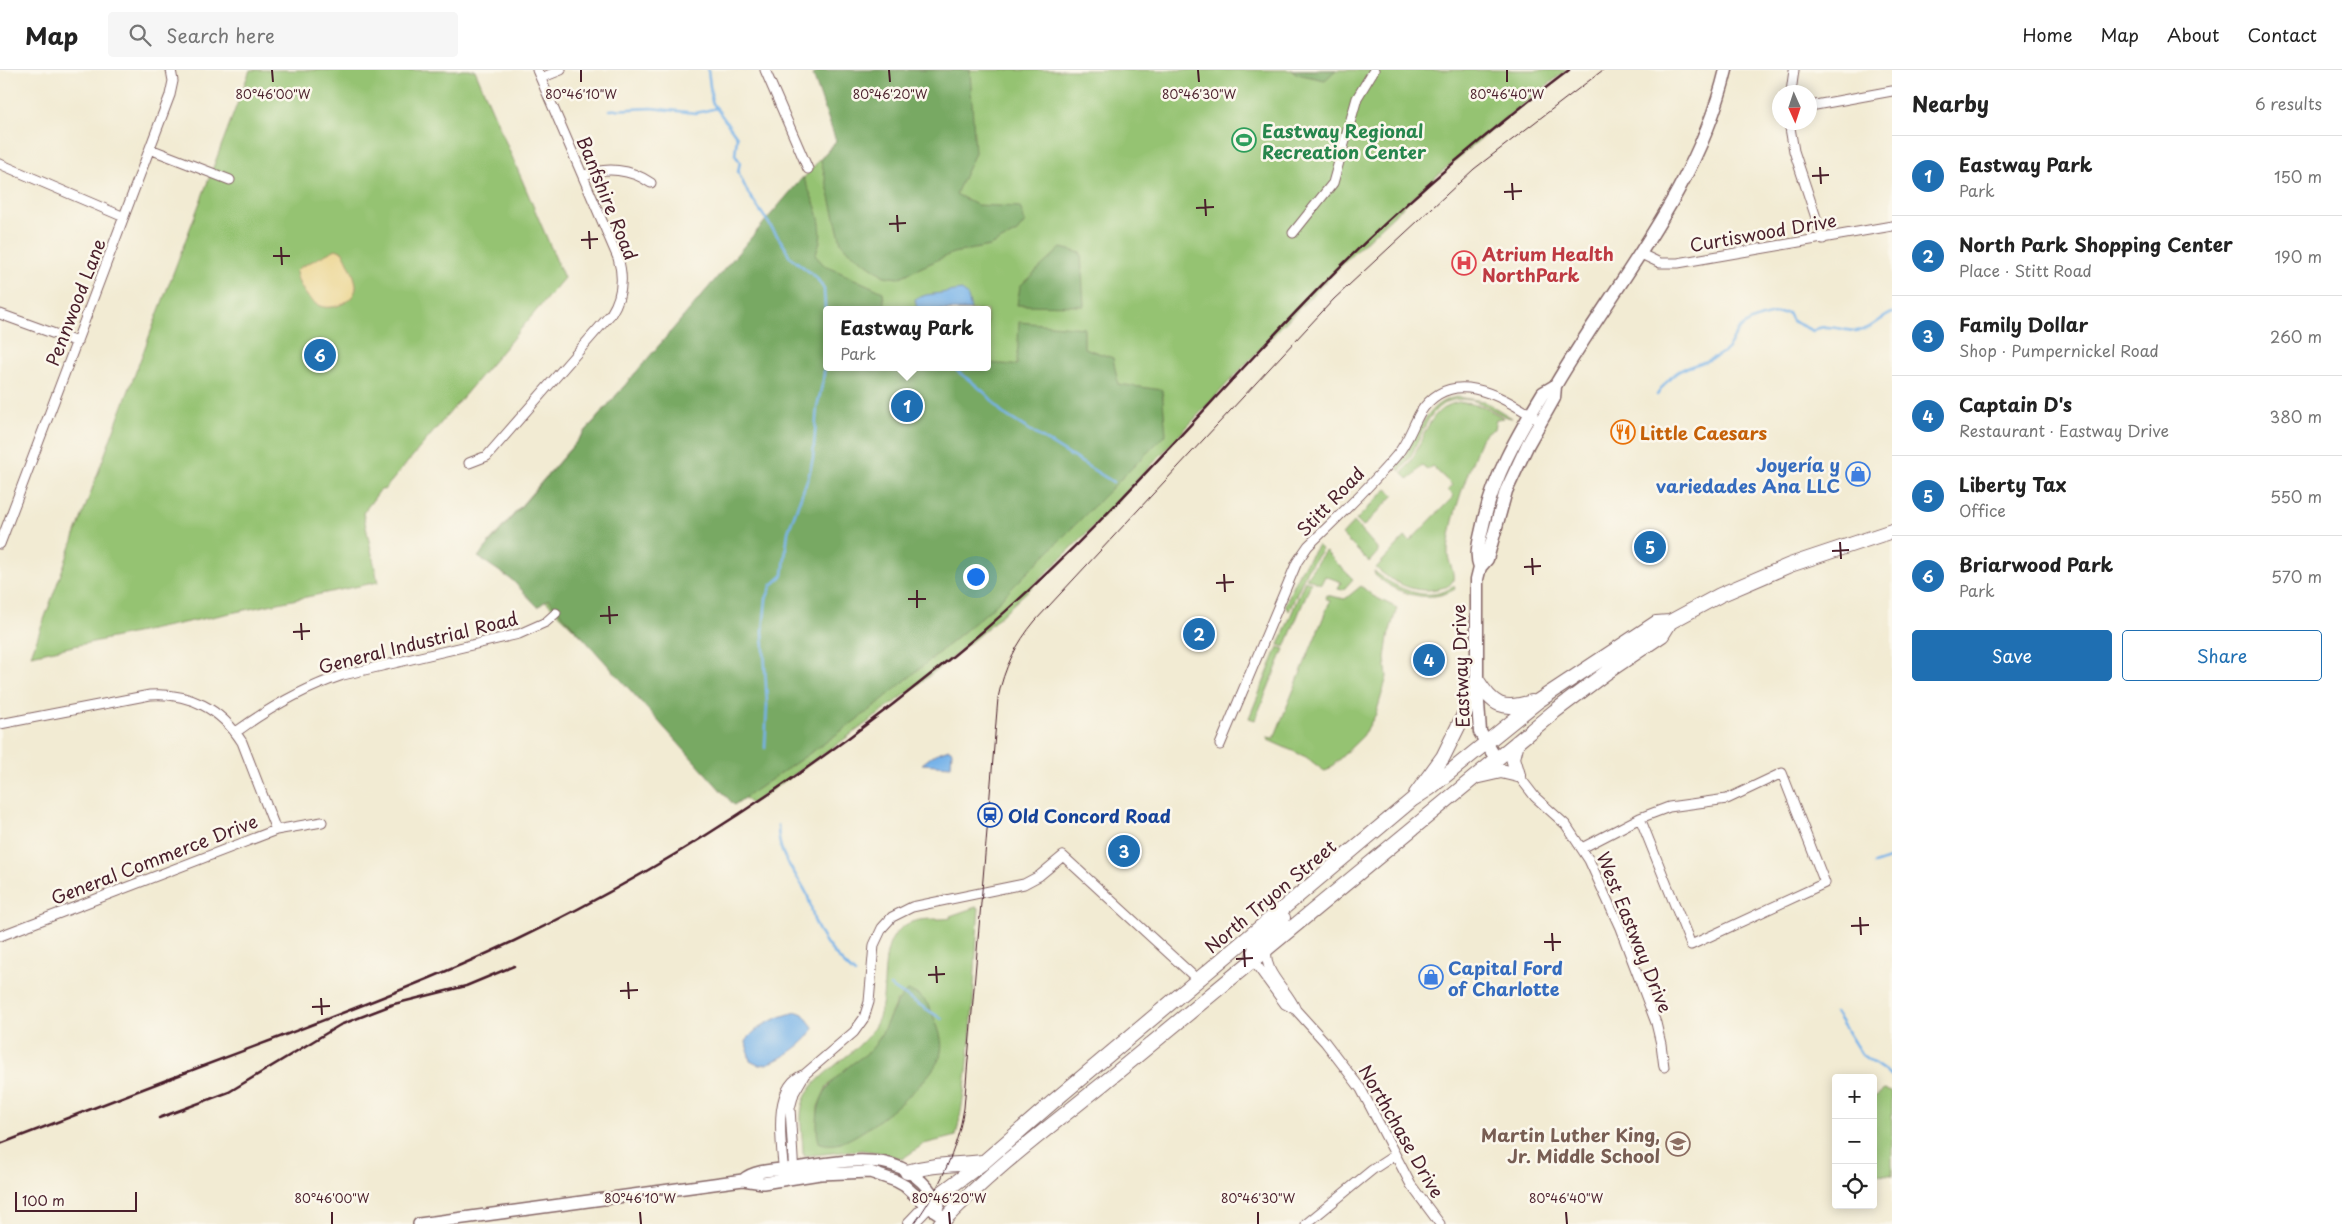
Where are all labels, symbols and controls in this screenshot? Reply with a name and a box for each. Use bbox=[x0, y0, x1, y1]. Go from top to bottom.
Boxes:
search box bbox=[108, 12, 458, 57]
text: Map bbox=[25, 17, 78, 53]
icon: search bbox=[126, 21, 154, 49]
text: Search here bbox=[166, 21, 275, 49]
text: Home bbox=[2022, 21, 2072, 48]
text: Map bbox=[2100, 21, 2139, 48]
text: About bbox=[2167, 21, 2219, 48]
text: Contact bbox=[2247, 21, 2317, 48]
text: 80°46'00"W bbox=[236, 85, 311, 103]
text: 80°46'10"W bbox=[545, 85, 617, 103]
text: 80°46'20"W bbox=[853, 85, 928, 103]
text: 80°46'30"W bbox=[1162, 85, 1237, 103]
text: 80°46'40"W bbox=[1470, 85, 1545, 103]
north arrow bbox=[1772, 85, 1817, 130]
text: Nearby bbox=[1912, 87, 1989, 119]
text: 6 results bbox=[2255, 91, 2322, 115]
place label: Eastway Regional Recreation Center bbox=[1262, 117, 1427, 165]
sports icon: Eastway Regional Recreation Center bbox=[1231, 127, 1257, 153]
street label: Banfshire Road bbox=[571, 132, 645, 264]
text: Eastway Park bbox=[1959, 150, 2093, 178]
text: 1 bbox=[1924, 164, 1932, 188]
text: 150 m bbox=[2274, 164, 2322, 188]
text: Park bbox=[1959, 178, 1995, 202]
street label: Curtiswood Drive bbox=[1687, 206, 1839, 258]
text: North Park Shopping Center bbox=[1959, 230, 2233, 258]
street label: Pennwood Lane bbox=[38, 234, 112, 370]
place label: Atrium Health NorthPark bbox=[1481, 240, 1614, 288]
text: 2 bbox=[1922, 244, 1934, 268]
text: 190 m bbox=[2274, 244, 2322, 268]
hospital icon: Atrium Health NorthPark bbox=[1451, 250, 1477, 276]
text: Place · Stitt Road bbox=[1959, 258, 2092, 282]
popup bbox=[823, 306, 991, 371]
text: Family Dollar bbox=[1959, 310, 2088, 338]
text: Eastway Park bbox=[840, 313, 974, 341]
text: 3 bbox=[1923, 324, 1933, 348]
text: 260 m bbox=[2270, 324, 2322, 348]
pin: 6 bbox=[304, 336, 336, 374]
text: Shop · Pumpernickel Road bbox=[1959, 338, 2159, 362]
text: Park bbox=[840, 341, 876, 365]
pin: 1 bbox=[891, 387, 923, 425]
text: Captain D's bbox=[1959, 390, 2072, 418]
text: 4 bbox=[1923, 404, 1933, 428]
text: 380 m bbox=[2270, 404, 2322, 428]
text: Restaurant · Eastway Drive bbox=[1959, 418, 2169, 442]
restaurant icon: Little Caesars bbox=[1610, 419, 1636, 445]
place label: Little Caesars bbox=[1640, 419, 1768, 446]
place label: Joyería y variedades Ana LLC bbox=[1656, 451, 1840, 499]
street label: Stitt Road bbox=[1290, 460, 1370, 542]
shop icon: Joyería y variedades Ana LLC bbox=[1845, 461, 1871, 487]
text: Liberty Tax bbox=[1959, 470, 2067, 498]
text: 5 bbox=[1923, 484, 1933, 508]
text: 550 m bbox=[2270, 484, 2322, 508]
text: Office bbox=[1959, 498, 2006, 522]
pin: 5 bbox=[1634, 528, 1666, 566]
text: Briarwood Park bbox=[1959, 550, 2113, 578]
your location bbox=[963, 564, 989, 590]
text: 6 bbox=[1922, 564, 1934, 588]
text: 570 m bbox=[2271, 564, 2322, 588]
text: Park bbox=[1959, 578, 1995, 602]
street label: General Industrial Road bbox=[315, 604, 521, 680]
street label: Eastway Drive bbox=[1444, 604, 1476, 728]
pin: 2 bbox=[1183, 615, 1215, 653]
button: Save bbox=[1912, 630, 2112, 681]
button: Share bbox=[2122, 630, 2322, 681]
pin: 4 bbox=[1413, 641, 1445, 679]
station icon: Old Concord Road bbox=[977, 802, 1003, 828]
place label: Old Concord Road bbox=[1008, 802, 1171, 829]
street label: General Commerce Drive bbox=[47, 807, 261, 911]
pin: 3 bbox=[1108, 832, 1140, 870]
street label: North Tryon Street bbox=[1198, 833, 1342, 959]
street label: West Eastway Drive bbox=[1590, 847, 1680, 1017]
place label: Capital Ford of Charlotte bbox=[1448, 954, 1563, 1002]
shop icon: Capital Ford of Charlotte bbox=[1418, 964, 1444, 990]
street label: Northchase Drive bbox=[1353, 1059, 1451, 1203]
map controls bbox=[1832, 1074, 1877, 1209]
button: + bbox=[1832, 1074, 1877, 1119]
button: − bbox=[1832, 1119, 1877, 1164]
place label: Martin Luther King, Jr. Middle School bbox=[1481, 1121, 1660, 1169]
school or university icon: Martin Luther King, Jr. Middle School bbox=[1665, 1131, 1691, 1157]
button: locate bbox=[1832, 1164, 1877, 1209]
scale bar bbox=[15, 1189, 138, 1212]
text: 80°46'00"W bbox=[295, 1189, 370, 1207]
text: 80°46'10"W bbox=[604, 1189, 676, 1207]
text: 80°46'20"W bbox=[912, 1189, 987, 1207]
text: 80°46'30"W bbox=[1221, 1189, 1296, 1207]
text: 80°46'40"W bbox=[1529, 1189, 1604, 1207]
text: 100 m bbox=[22, 1190, 65, 1211]

